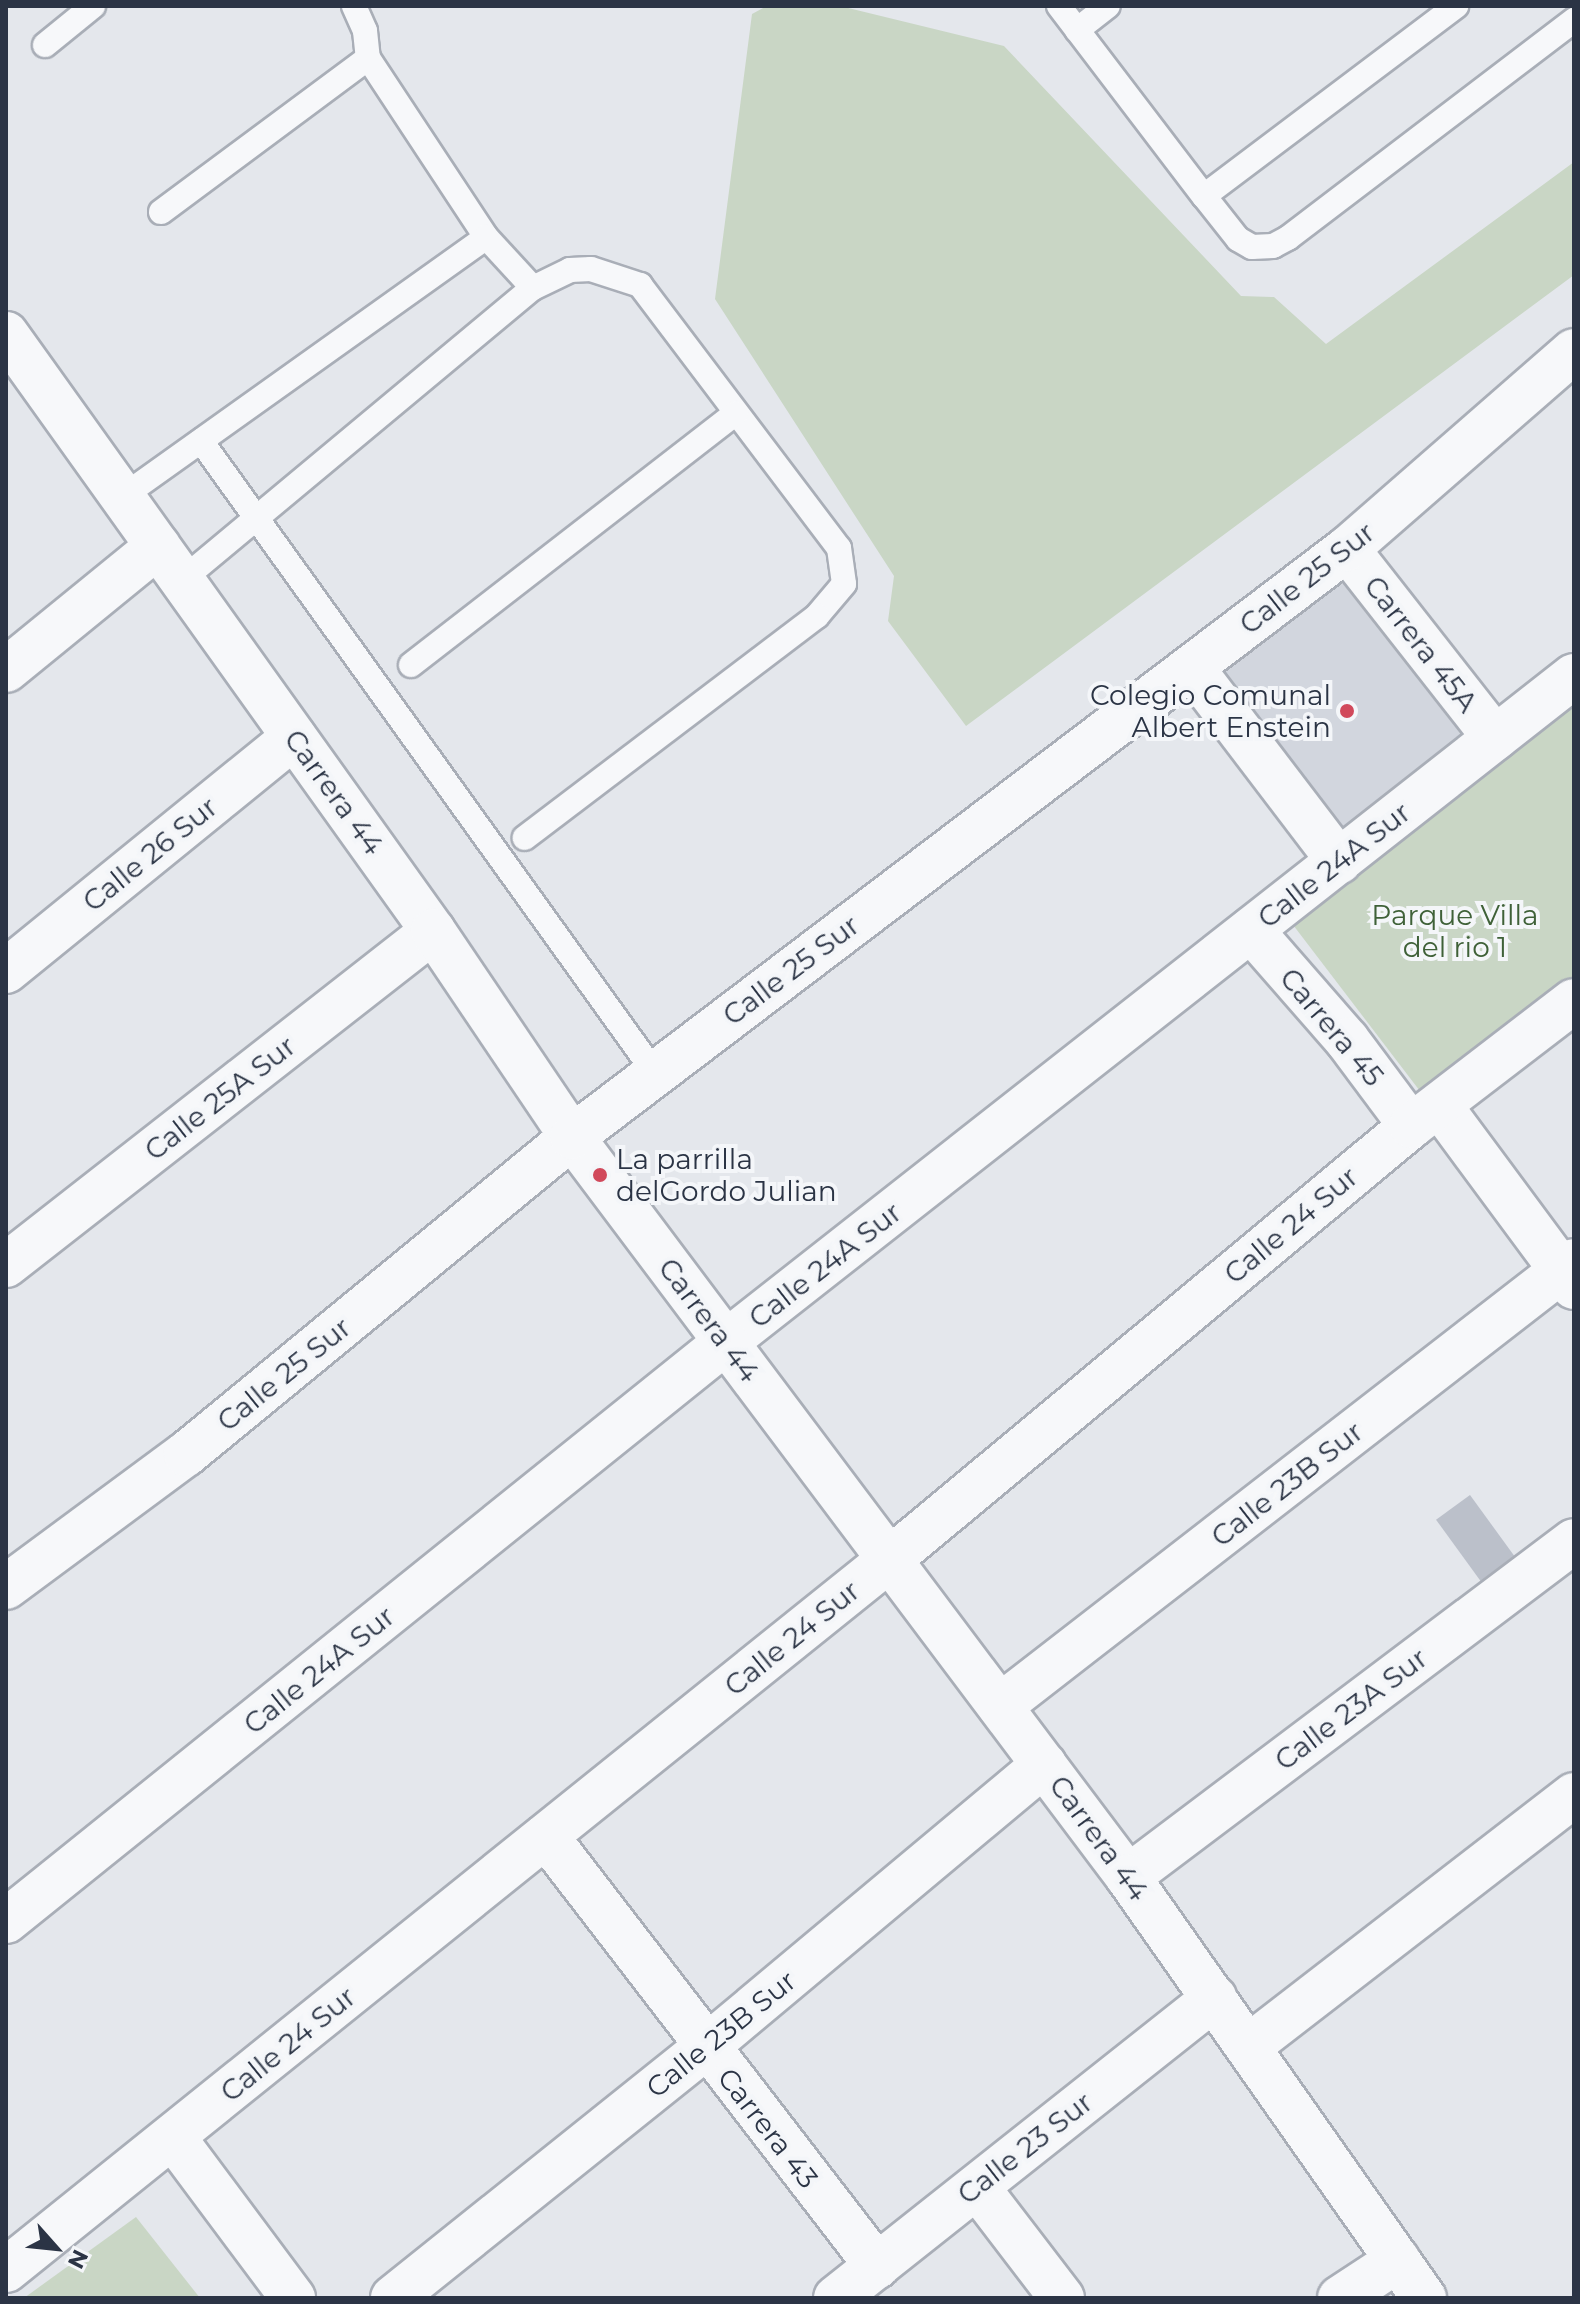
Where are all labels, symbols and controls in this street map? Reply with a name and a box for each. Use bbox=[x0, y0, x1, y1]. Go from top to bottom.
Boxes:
street label: Calle 25 Sur bbox=[1233, 515, 1381, 641]
street label: Carrera 45A bbox=[1358, 569, 1484, 719]
place label: Colegio Comunal Albert Enstein bbox=[1090, 678, 1331, 744]
marker: Colegio Comunal Albert Enstein bbox=[1338, 702, 1356, 720]
street label: Carrera 44 bbox=[278, 723, 390, 861]
street label: Calle 26 Sur bbox=[76, 790, 224, 918]
street label: Calle 24A Sur bbox=[1251, 795, 1417, 935]
park label: Parque Villa del rio 1 bbox=[1371, 898, 1539, 964]
street label: Calle 25 Sur bbox=[716, 908, 866, 1032]
street label: Carrera 45 bbox=[1273, 961, 1391, 1093]
street label: Calle 25A Sur bbox=[138, 1029, 302, 1167]
place label: La parrilla delGordo Julian bbox=[616, 1142, 837, 1208]
street label: Calle 24 Sur bbox=[1217, 1159, 1365, 1291]
marker: La parrilla delGordo Julian bbox=[591, 1166, 609, 1184]
street label: Calle 24A Sur bbox=[742, 1195, 908, 1335]
street label: Carrera 44 bbox=[652, 1252, 766, 1388]
street label: Calle 25 Sur bbox=[211, 1310, 357, 1438]
street label: Calle 23B Sur bbox=[1205, 1414, 1369, 1554]
street label: Calle 24 Sur bbox=[718, 1573, 866, 1703]
street label: Calle 24A Sur bbox=[237, 1599, 401, 1741]
street label: Calle 23A Sur bbox=[1268, 1641, 1434, 1777]
street label: Carrera 44 bbox=[1043, 1769, 1155, 1907]
street label: Calle 23B Sur bbox=[639, 1963, 803, 2105]
street label: Calle 24 Sur bbox=[214, 1979, 362, 2109]
street label: Carrera 43 bbox=[711, 2061, 825, 2195]
street label: Calle 23 Sur bbox=[951, 2085, 1099, 2211]
north arrow bbox=[16, 2208, 96, 2288]
text: N bbox=[62, 2245, 94, 2273]

